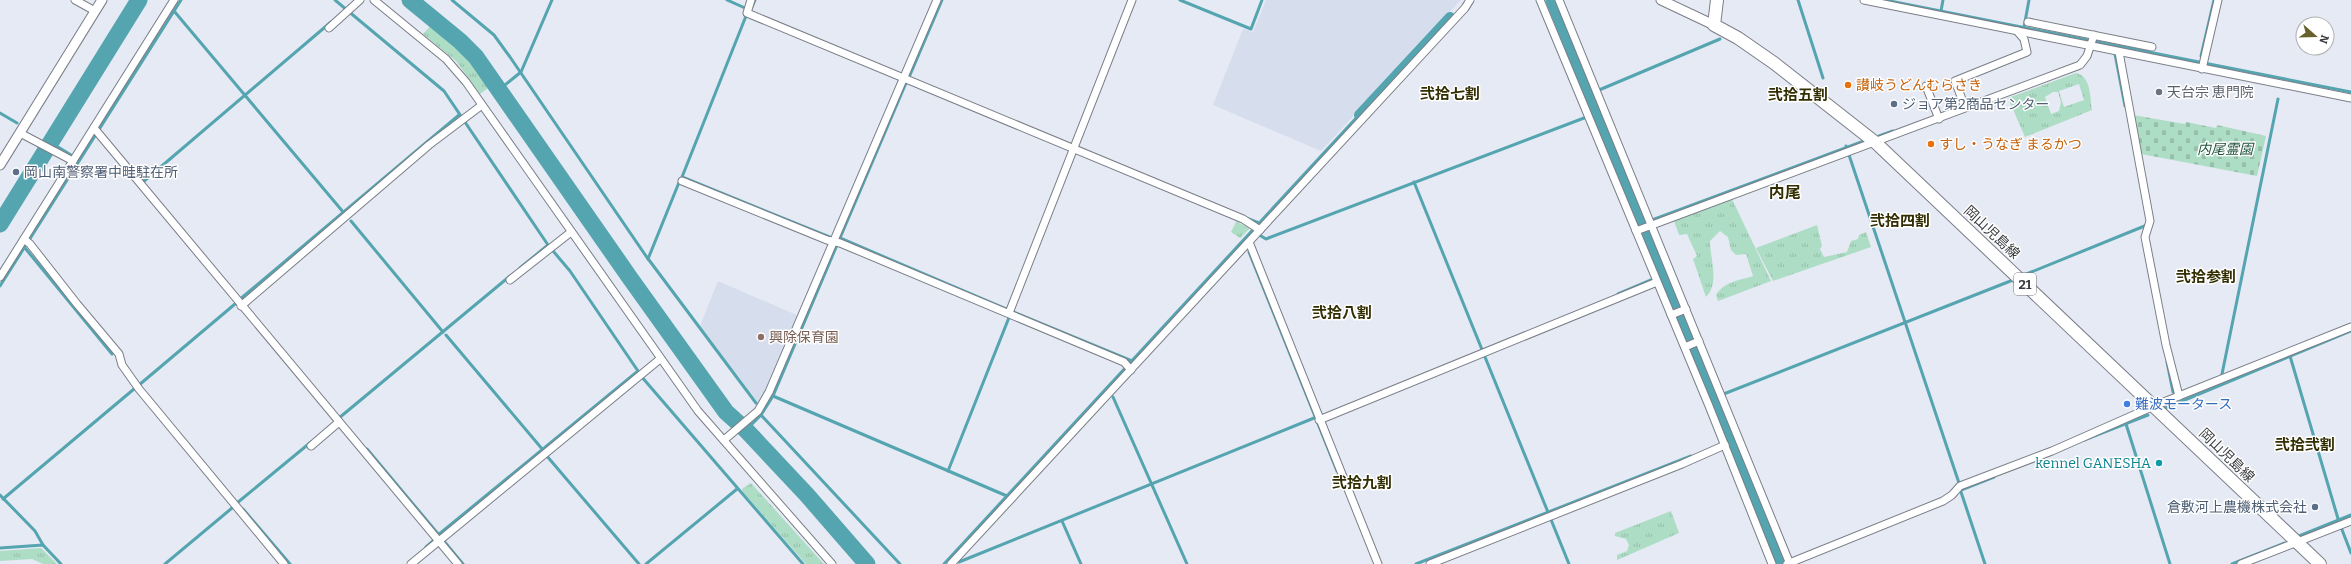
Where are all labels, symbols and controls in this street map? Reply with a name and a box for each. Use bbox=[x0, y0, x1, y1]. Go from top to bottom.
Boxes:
north arrow bbox=[2295, 16, 2335, 56]
text: N bbox=[2316, 33, 2331, 46]
place label: 讃岐うどんむらさき bbox=[1856, 77, 1982, 94]
marker: 讃岐うどんむらさき bbox=[1843, 80, 1853, 90]
place label: 天台宗 恵門院 bbox=[2167, 84, 2254, 101]
district label: 弐拾七割 bbox=[1420, 85, 1480, 103]
district label: 弐拾五割 bbox=[1768, 86, 1828, 104]
marker: 天台宗 恵門院 bbox=[2154, 87, 2164, 97]
place label: ジョア第2商品センター bbox=[1902, 96, 2050, 113]
marker: ジョア第2商品センター bbox=[1889, 99, 1899, 109]
place label: すし・うなぎ まるかつ bbox=[1939, 136, 2082, 153]
marker: すし・うなぎ まるかつ bbox=[1926, 139, 1936, 149]
park label: 内尾霊園 bbox=[2197, 141, 2255, 158]
place label: 岡山南警察署中畦駐在所 bbox=[24, 164, 178, 181]
marker: 岡山南警察署中畦駐在所 bbox=[11, 167, 21, 177]
district label: 内尾 bbox=[1769, 183, 1801, 202]
street label: 岡山児島線 bbox=[1960, 202, 2023, 262]
district label: 弐拾四割 bbox=[1870, 212, 1930, 230]
district label: 弐拾参割 bbox=[2176, 268, 2236, 286]
road number: 21 bbox=[2014, 273, 2036, 295]
district label: 弐拾八割 bbox=[1312, 304, 1372, 322]
place label: 興除保育園 bbox=[769, 329, 839, 346]
marker: 興除保育園 bbox=[756, 332, 766, 342]
place label: 難波モータース bbox=[2135, 396, 2232, 413]
marker: 難波モータース bbox=[2122, 399, 2132, 409]
street label: 岡山児島線 bbox=[2196, 425, 2258, 486]
district label: 弐拾弐割 bbox=[2275, 436, 2335, 454]
place label: kennel GANESHA bbox=[2035, 455, 2151, 472]
marker: kennel GANESHA bbox=[2154, 458, 2164, 468]
district label: 弐拾九割 bbox=[1332, 474, 1392, 492]
place label: 倉敷河上農機株式会社 bbox=[2167, 499, 2307, 516]
marker: 倉敷河上農機株式会社 bbox=[2310, 502, 2320, 512]

